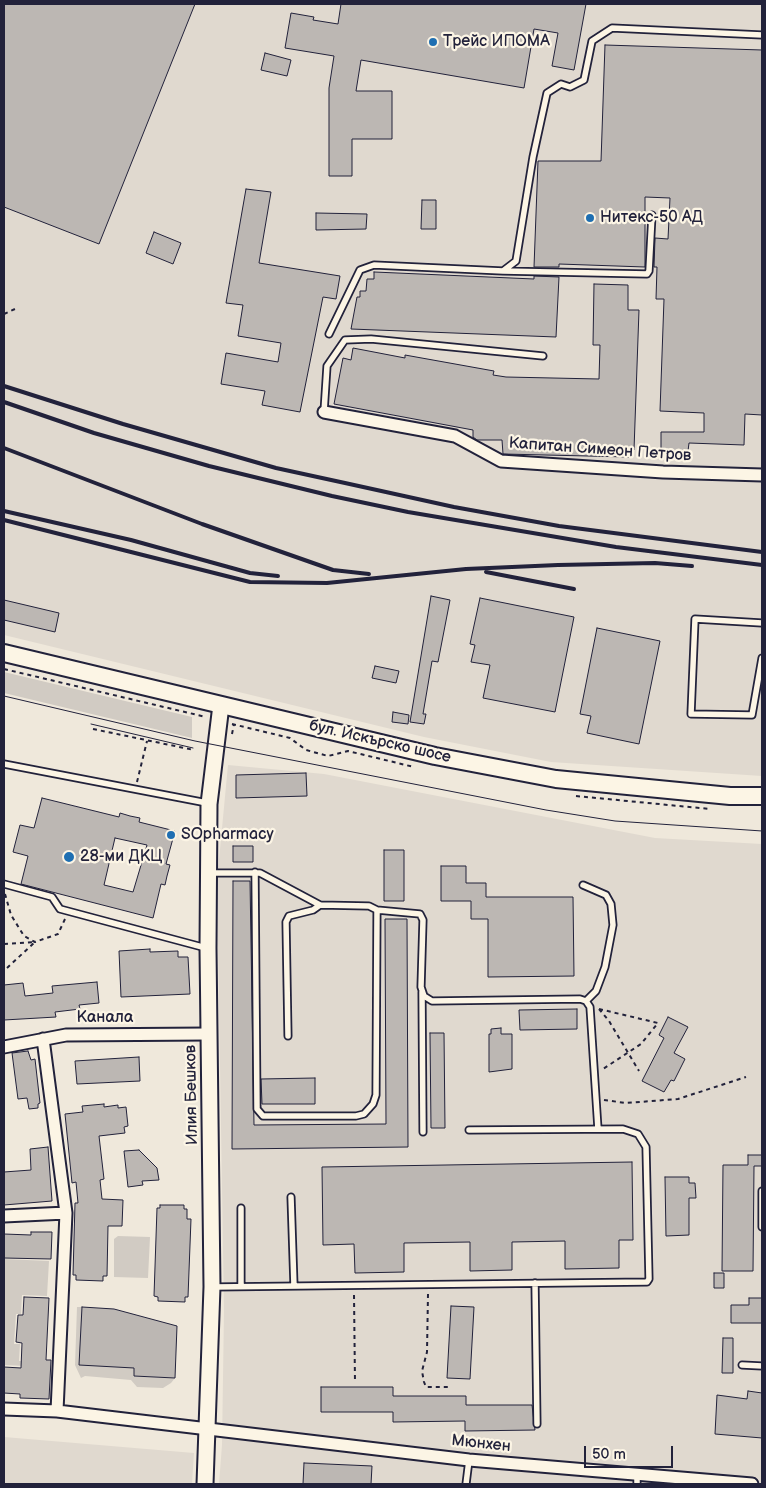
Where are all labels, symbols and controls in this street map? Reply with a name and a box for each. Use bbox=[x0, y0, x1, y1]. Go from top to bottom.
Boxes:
place label: Трейс ИПОМА bbox=[443, 32, 550, 52]
marker: Трейс ИПОМА bbox=[427, 36, 439, 48]
place label: Нитекс-50 АД bbox=[600, 208, 703, 228]
marker: Нитекс-50 АД bbox=[584, 212, 596, 224]
street label: Капитан Симеон Петров bbox=[508, 434, 692, 466]
street label: бул. Искърско шосе bbox=[307, 716, 453, 768]
place label: SOpharmacy bbox=[181, 825, 274, 845]
marker: SOpharmacy bbox=[165, 829, 177, 841]
place label: 28-ми ДКЦ bbox=[80, 847, 162, 867]
marker: 28-ми ДКЦ bbox=[62, 850, 76, 864]
street label: Канала bbox=[77, 1008, 133, 1028]
street label: Илия Бешков bbox=[182, 1045, 202, 1145]
street label: Мюнхен bbox=[450, 1431, 512, 1457]
scale bar bbox=[586, 1436, 675, 1468]
text: 50 m bbox=[592, 1445, 626, 1464]

